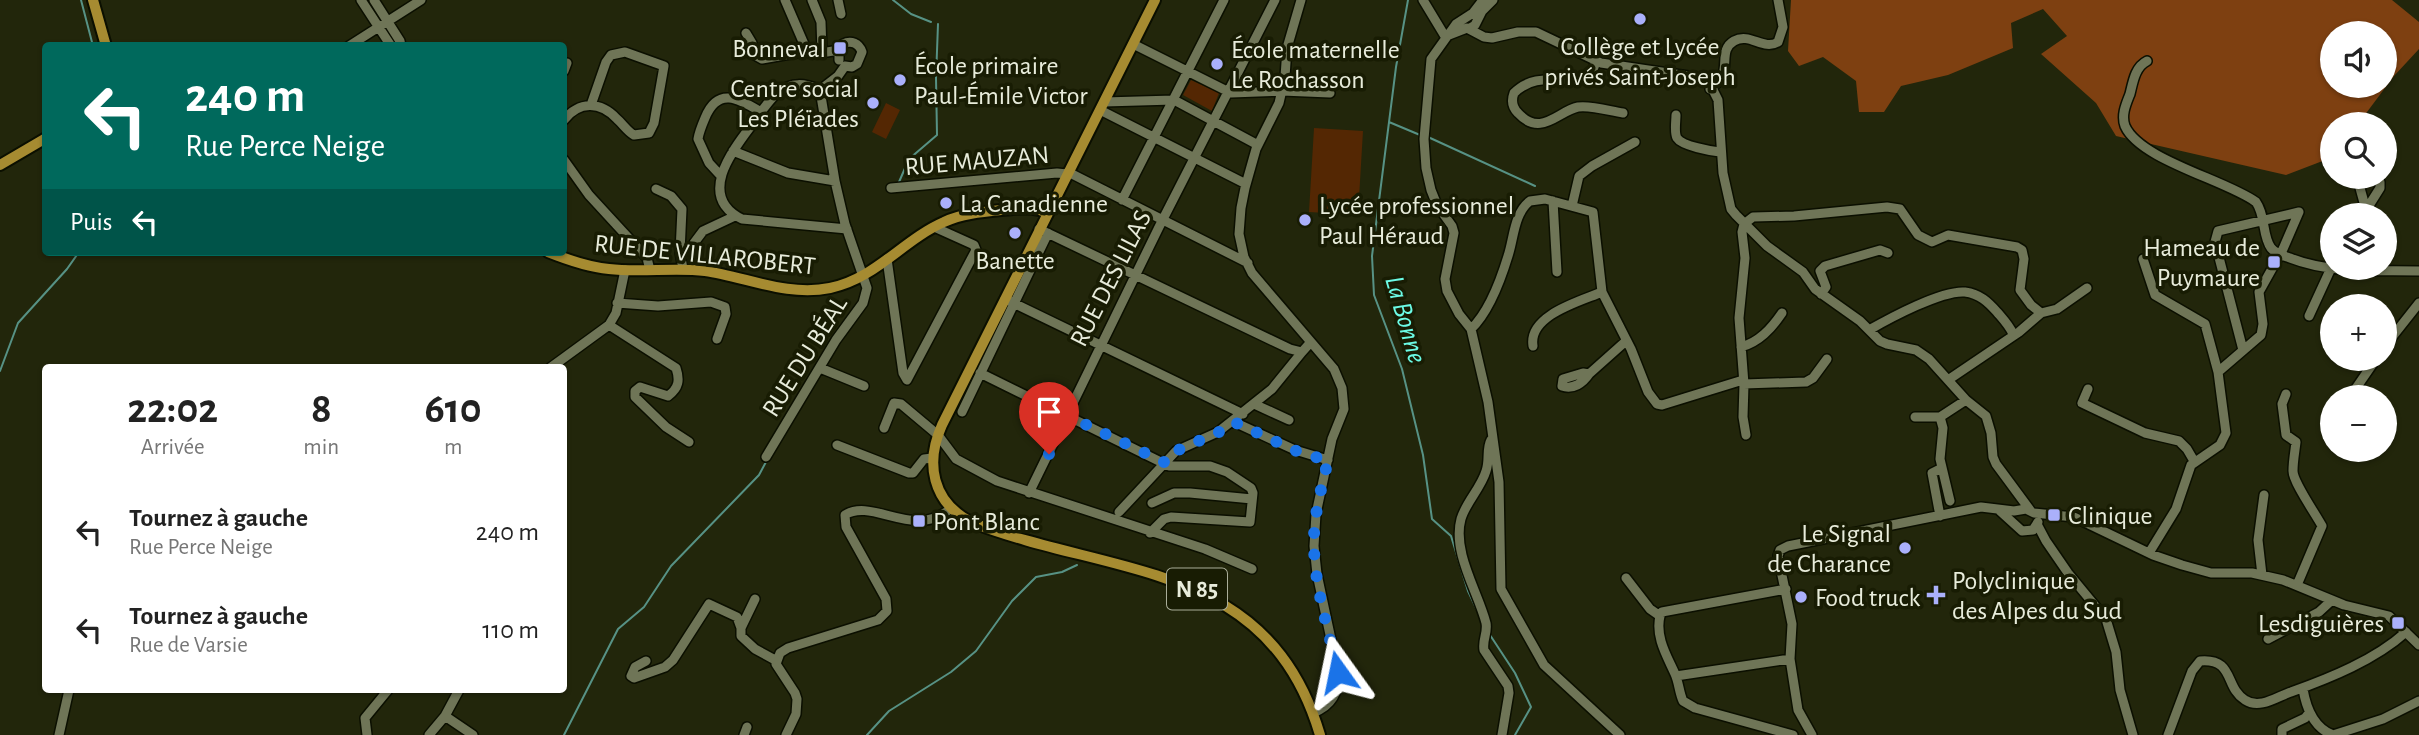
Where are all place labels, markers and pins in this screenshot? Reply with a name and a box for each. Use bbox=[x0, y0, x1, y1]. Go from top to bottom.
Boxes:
marker: Collège et Lycée privés Saint-Joseph bbox=[1632, 11, 1648, 27]
place label: Collège et Lycée privés Saint-Joseph bbox=[1544, 34, 1736, 90]
place label: École maternelle Le Rochasson bbox=[1231, 35, 1400, 93]
place label: Bonneval bbox=[732, 36, 826, 62]
marker: Bonneval bbox=[832, 40, 848, 56]
place label: École primaire Paul-Émile Victor bbox=[914, 51, 1088, 109]
marker: École maternelle Le Rochasson bbox=[1209, 56, 1225, 72]
marker: École primaire Paul-Émile Victor bbox=[892, 72, 908, 88]
place label: Centre social Les Pléïades bbox=[731, 76, 859, 132]
marker: Centre social Les Pléïades bbox=[865, 95, 881, 111]
place label: La Canadienne bbox=[960, 191, 1108, 217]
place label: Lycée professionnel Paul Héraud bbox=[1319, 193, 1514, 249]
marker: La Canadienne bbox=[938, 195, 954, 211]
marker: Lycée professionnel Paul Héraud bbox=[1297, 212, 1313, 228]
marker: Banette bbox=[1007, 225, 1023, 241]
place label: Hameau de Puymaure bbox=[2143, 235, 2260, 291]
place label: Banette bbox=[975, 248, 1055, 274]
marker: Hameau de Puymaure bbox=[2266, 254, 2282, 270]
pin bbox=[1019, 382, 1079, 454]
place label: Clinique bbox=[2068, 503, 2152, 529]
marker: Clinique bbox=[2046, 507, 2062, 523]
place label: Pont Blanc bbox=[933, 509, 1040, 535]
marker: Pont Blanc bbox=[911, 513, 927, 529]
place label: Le Signal de Charance bbox=[1767, 521, 1891, 577]
marker: Le Signal de Charance bbox=[1897, 540, 1913, 556]
place label: Polyclinique des Alpes du Sud bbox=[1952, 568, 2122, 624]
place label: Food truck bbox=[1815, 585, 1921, 611]
marker: Polyclinique des Alpes du Sud bbox=[1926, 585, 1946, 605]
marker: Food truck bbox=[1793, 589, 1809, 605]
place label: Lesdiguières bbox=[2258, 611, 2384, 637]
marker: Lesdiguières bbox=[2390, 615, 2406, 631]

